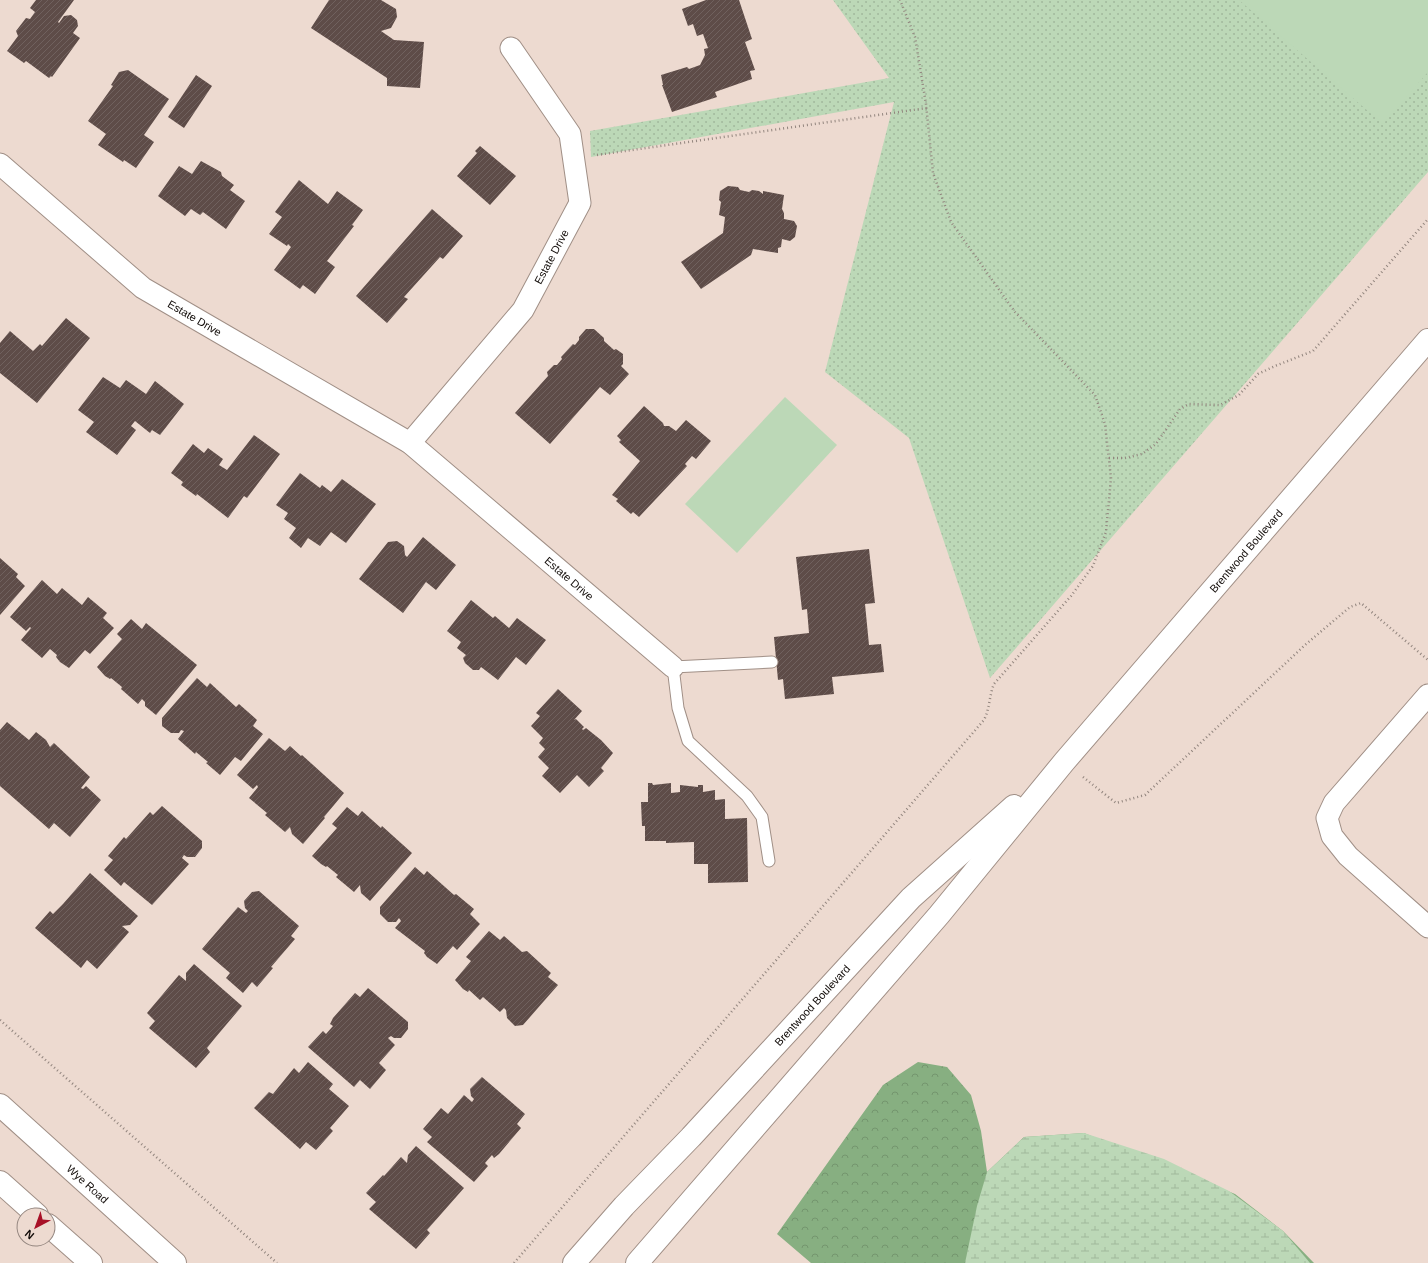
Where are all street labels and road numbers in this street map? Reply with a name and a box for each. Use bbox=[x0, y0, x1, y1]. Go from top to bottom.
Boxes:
street label: Estate Drive bbox=[532, 227, 571, 286]
street label: Estate Drive bbox=[166, 298, 224, 338]
street label: Brentwood Boulevard bbox=[1207, 507, 1285, 595]
street label: Estate Drive bbox=[542, 554, 596, 603]
street label: Brentwood Boulevard bbox=[772, 962, 852, 1048]
street label: Wye Road bbox=[65, 1162, 111, 1206]

